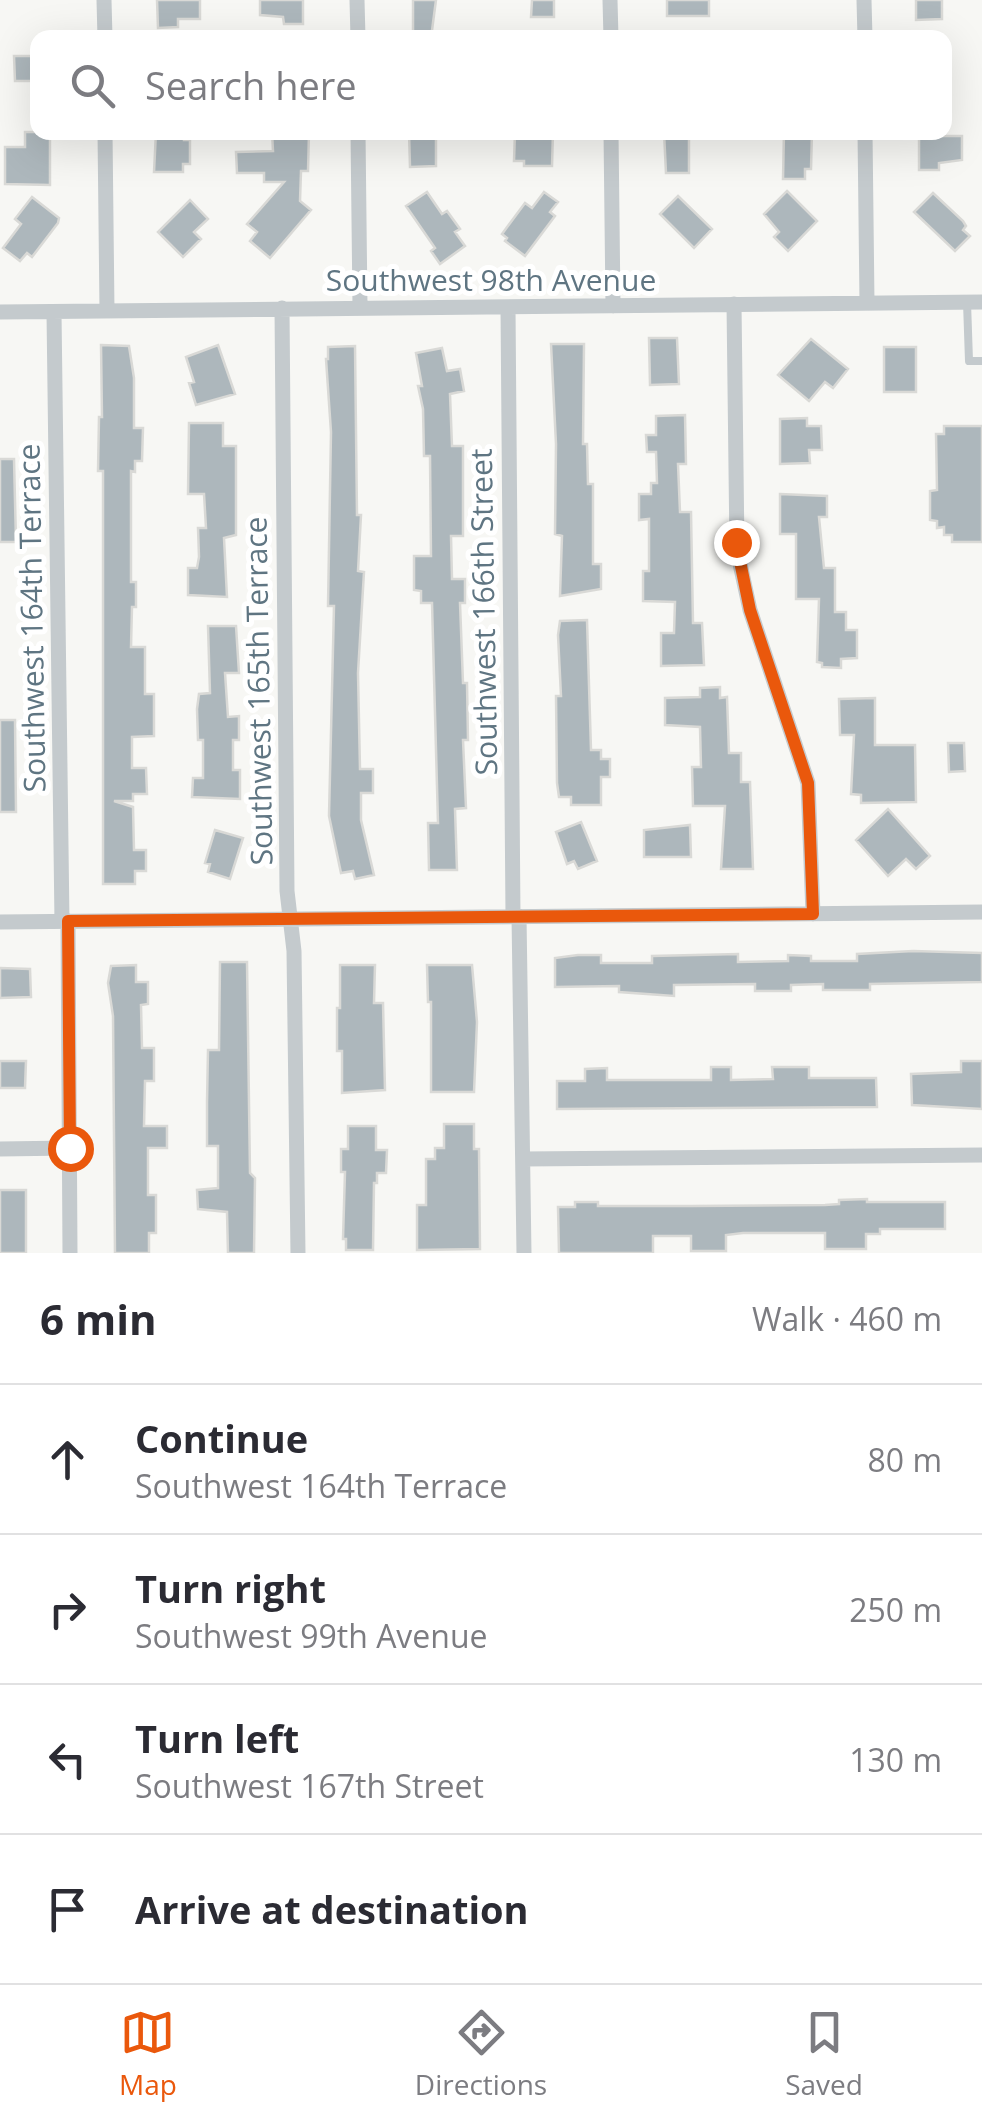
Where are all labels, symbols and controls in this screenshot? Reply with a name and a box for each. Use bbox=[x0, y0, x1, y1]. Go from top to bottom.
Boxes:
search box bbox=[30, 30, 952, 140]
icon: search bbox=[65, 58, 120, 113]
text: Search here bbox=[145, 59, 357, 111]
street label: Southwest 98th Avenue bbox=[326, 259, 656, 300]
street label: Southwest 164th Terrace bbox=[7, 443, 55, 793]
street label: Southwest 166th Street bbox=[460, 448, 506, 776]
street label: Southwest 165th Terrace bbox=[234, 516, 282, 866]
route end bbox=[714, 520, 760, 566]
route start bbox=[48, 1126, 94, 1172]
text: 6 min bbox=[40, 1290, 157, 1347]
text: Walk · 460 m bbox=[752, 1297, 942, 1340]
text: Continue bbox=[135, 1412, 308, 1464]
icon: ahead bbox=[40, 1432, 95, 1487]
text: 80 m bbox=[867, 1438, 942, 1481]
text: Southwest 164th Terrace bbox=[135, 1464, 507, 1507]
text: Turn right bbox=[135, 1562, 326, 1614]
icon: right bbox=[40, 1582, 95, 1637]
text: 250 m bbox=[849, 1588, 942, 1631]
text: Southwest 99th Avenue bbox=[135, 1614, 488, 1657]
text: Turn left bbox=[135, 1712, 299, 1764]
icon: left bbox=[40, 1732, 95, 1787]
text: 130 m bbox=[849, 1738, 942, 1781]
text: Southwest 167th Street bbox=[135, 1764, 484, 1807]
icon: arrive bbox=[40, 1882, 95, 1937]
text: Arrive at destination bbox=[135, 1883, 529, 1935]
tab: Map bbox=[119, 2005, 177, 2103]
tab: Directions bbox=[415, 2005, 547, 2103]
tab: Saved bbox=[785, 2005, 863, 2103]

